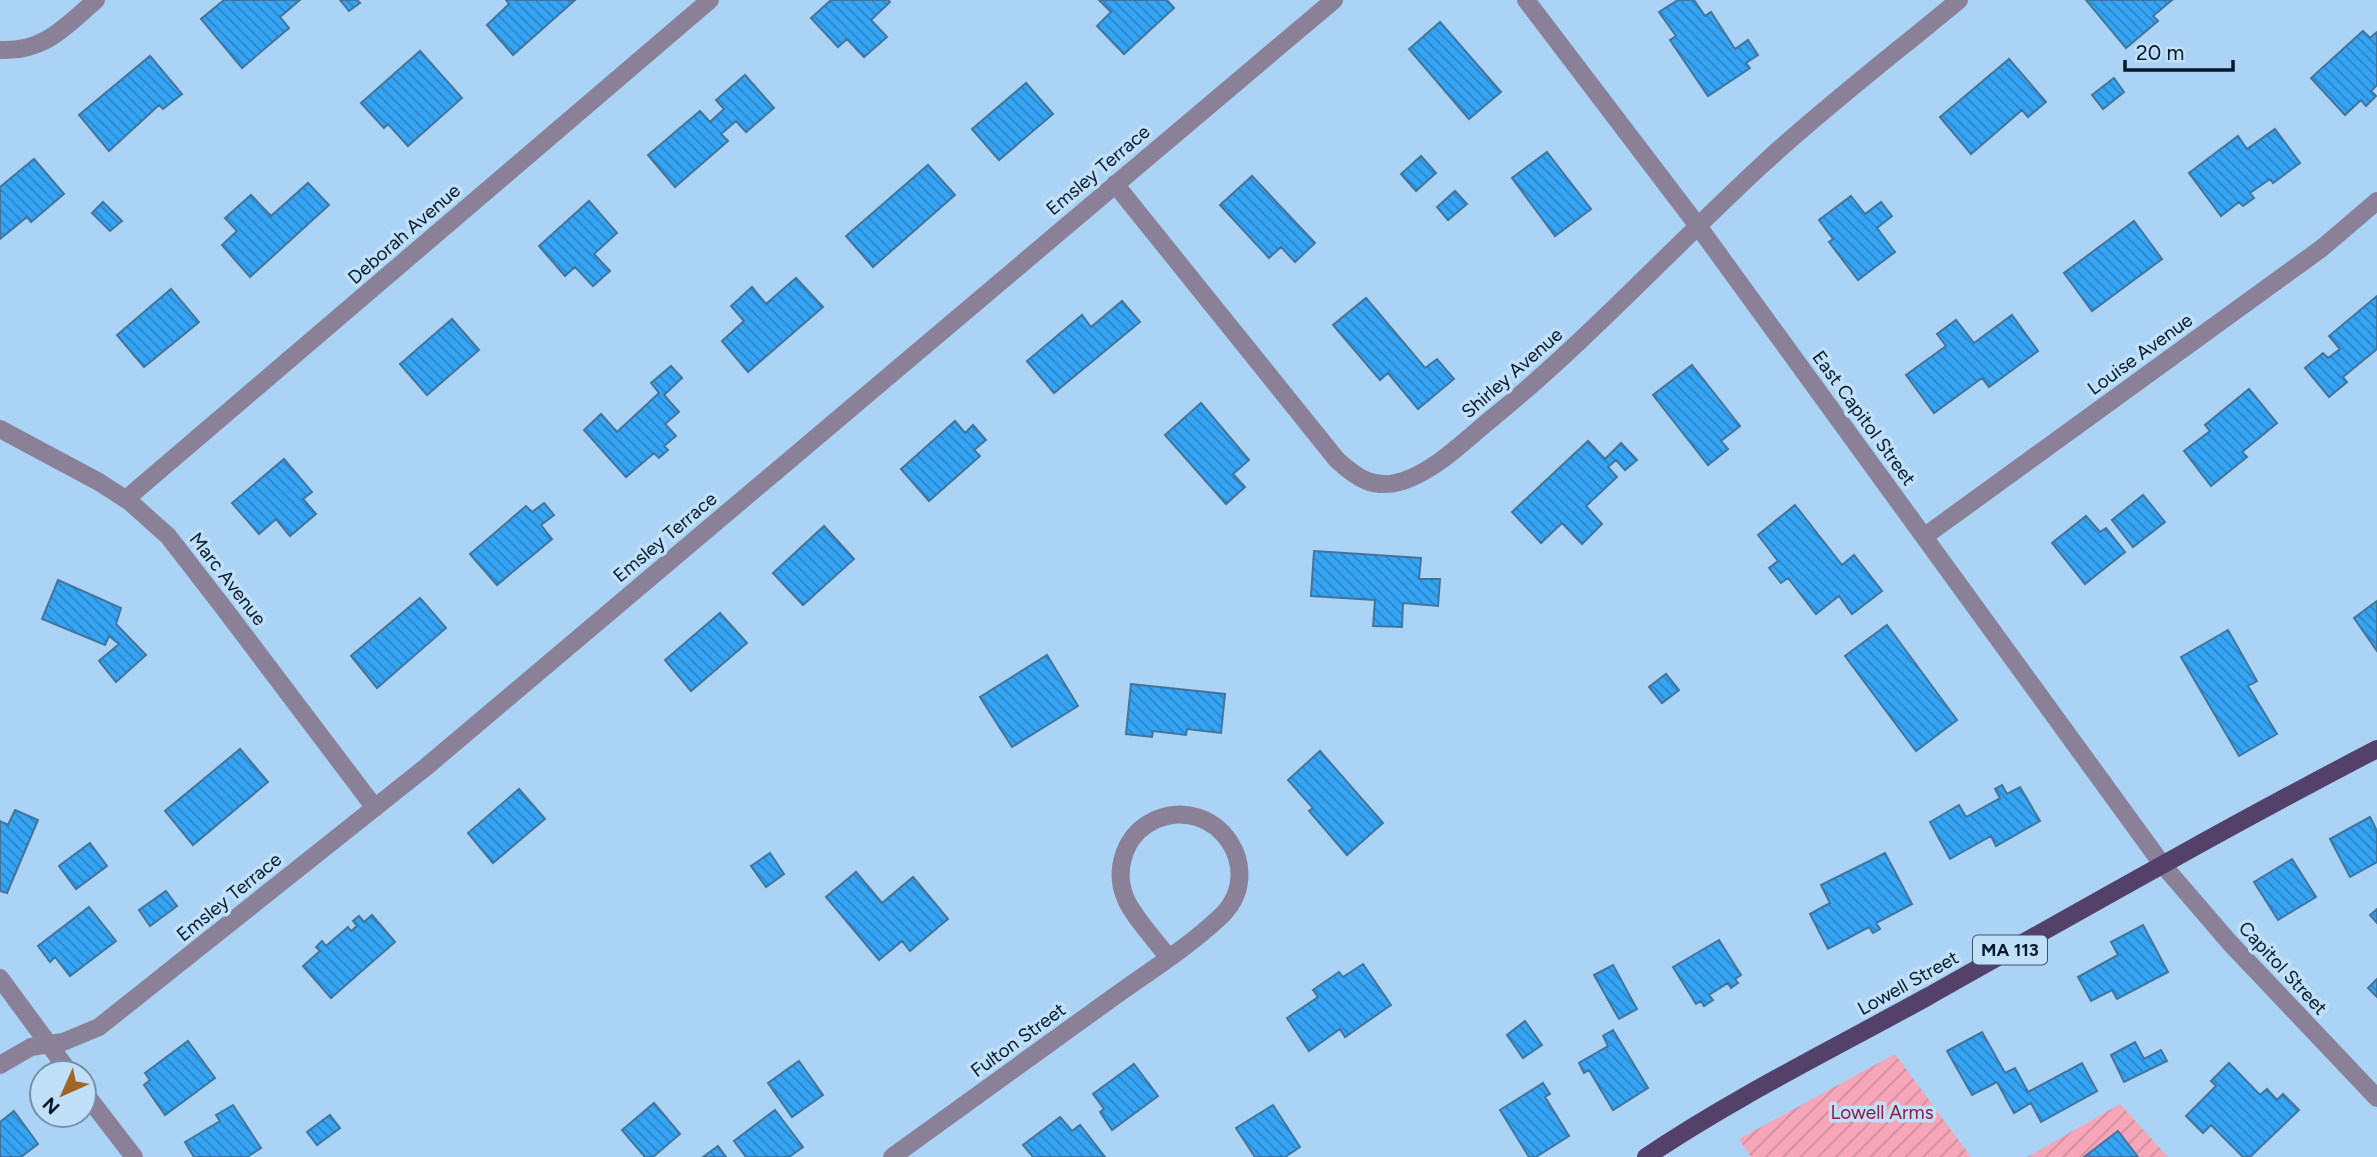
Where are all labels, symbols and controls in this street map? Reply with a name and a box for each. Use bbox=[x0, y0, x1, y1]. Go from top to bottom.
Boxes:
scale bar bbox=[2125, 28, 2234, 72]
text: 20 m bbox=[2136, 40, 2184, 65]
street label: Emsley Terrace bbox=[1042, 120, 1154, 220]
street label: Deborah Avenue bbox=[343, 179, 465, 289]
street label: Louise Avenue bbox=[2083, 308, 2197, 400]
street label: Shirley Avenue bbox=[1457, 323, 1567, 423]
street label: East Capitol Street bbox=[1807, 346, 1921, 490]
street label: Emsley Terrace bbox=[609, 487, 721, 587]
street label: Marc Avenue bbox=[185, 528, 271, 630]
street label: Emsley Terrace bbox=[172, 848, 286, 946]
street label: Capitol Street bbox=[2234, 917, 2332, 1019]
road number: MA 113 bbox=[1973, 936, 2047, 965]
street label: Lowell Street bbox=[1853, 946, 1963, 1020]
street label: Fulton Street bbox=[966, 998, 1070, 1082]
north arrow bbox=[28, 1059, 98, 1129]
text: N bbox=[38, 1092, 65, 1119]
park label: Lowell Arms bbox=[1830, 1101, 1934, 1124]

